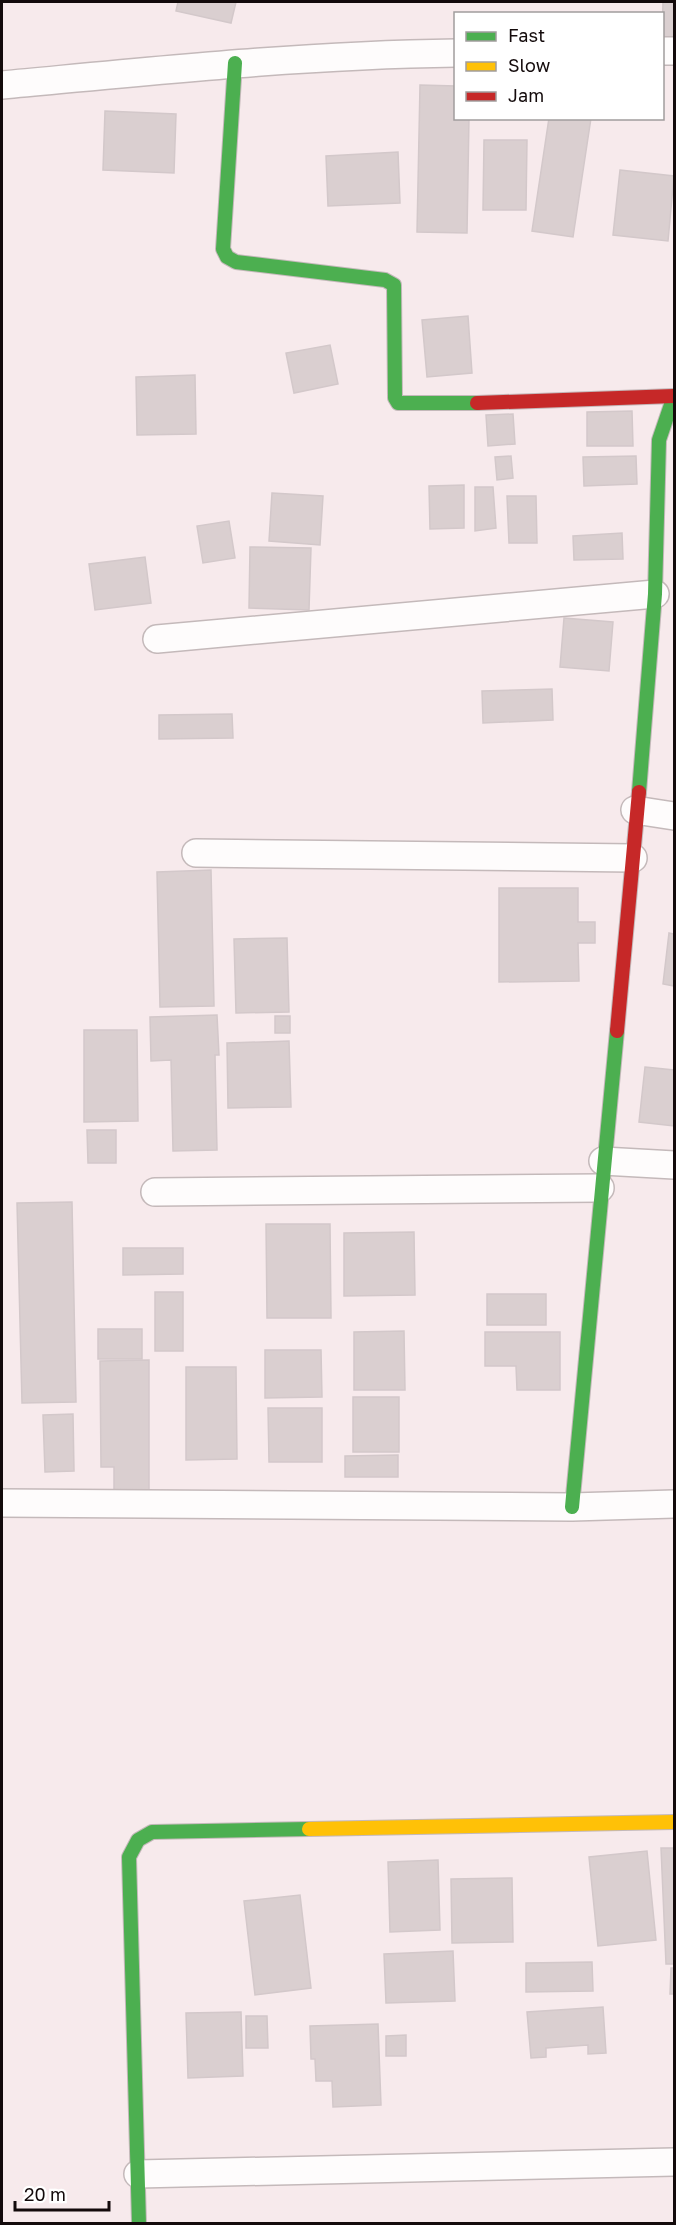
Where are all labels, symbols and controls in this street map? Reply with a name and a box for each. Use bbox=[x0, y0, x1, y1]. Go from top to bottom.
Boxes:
legend bbox=[454, 12, 664, 120]
text: Fast bbox=[508, 24, 545, 46]
text: Slow bbox=[508, 54, 551, 76]
text: Jam bbox=[508, 84, 544, 106]
scale bar bbox=[15, 2174, 110, 2212]
text: 20 m bbox=[24, 2183, 66, 2205]

